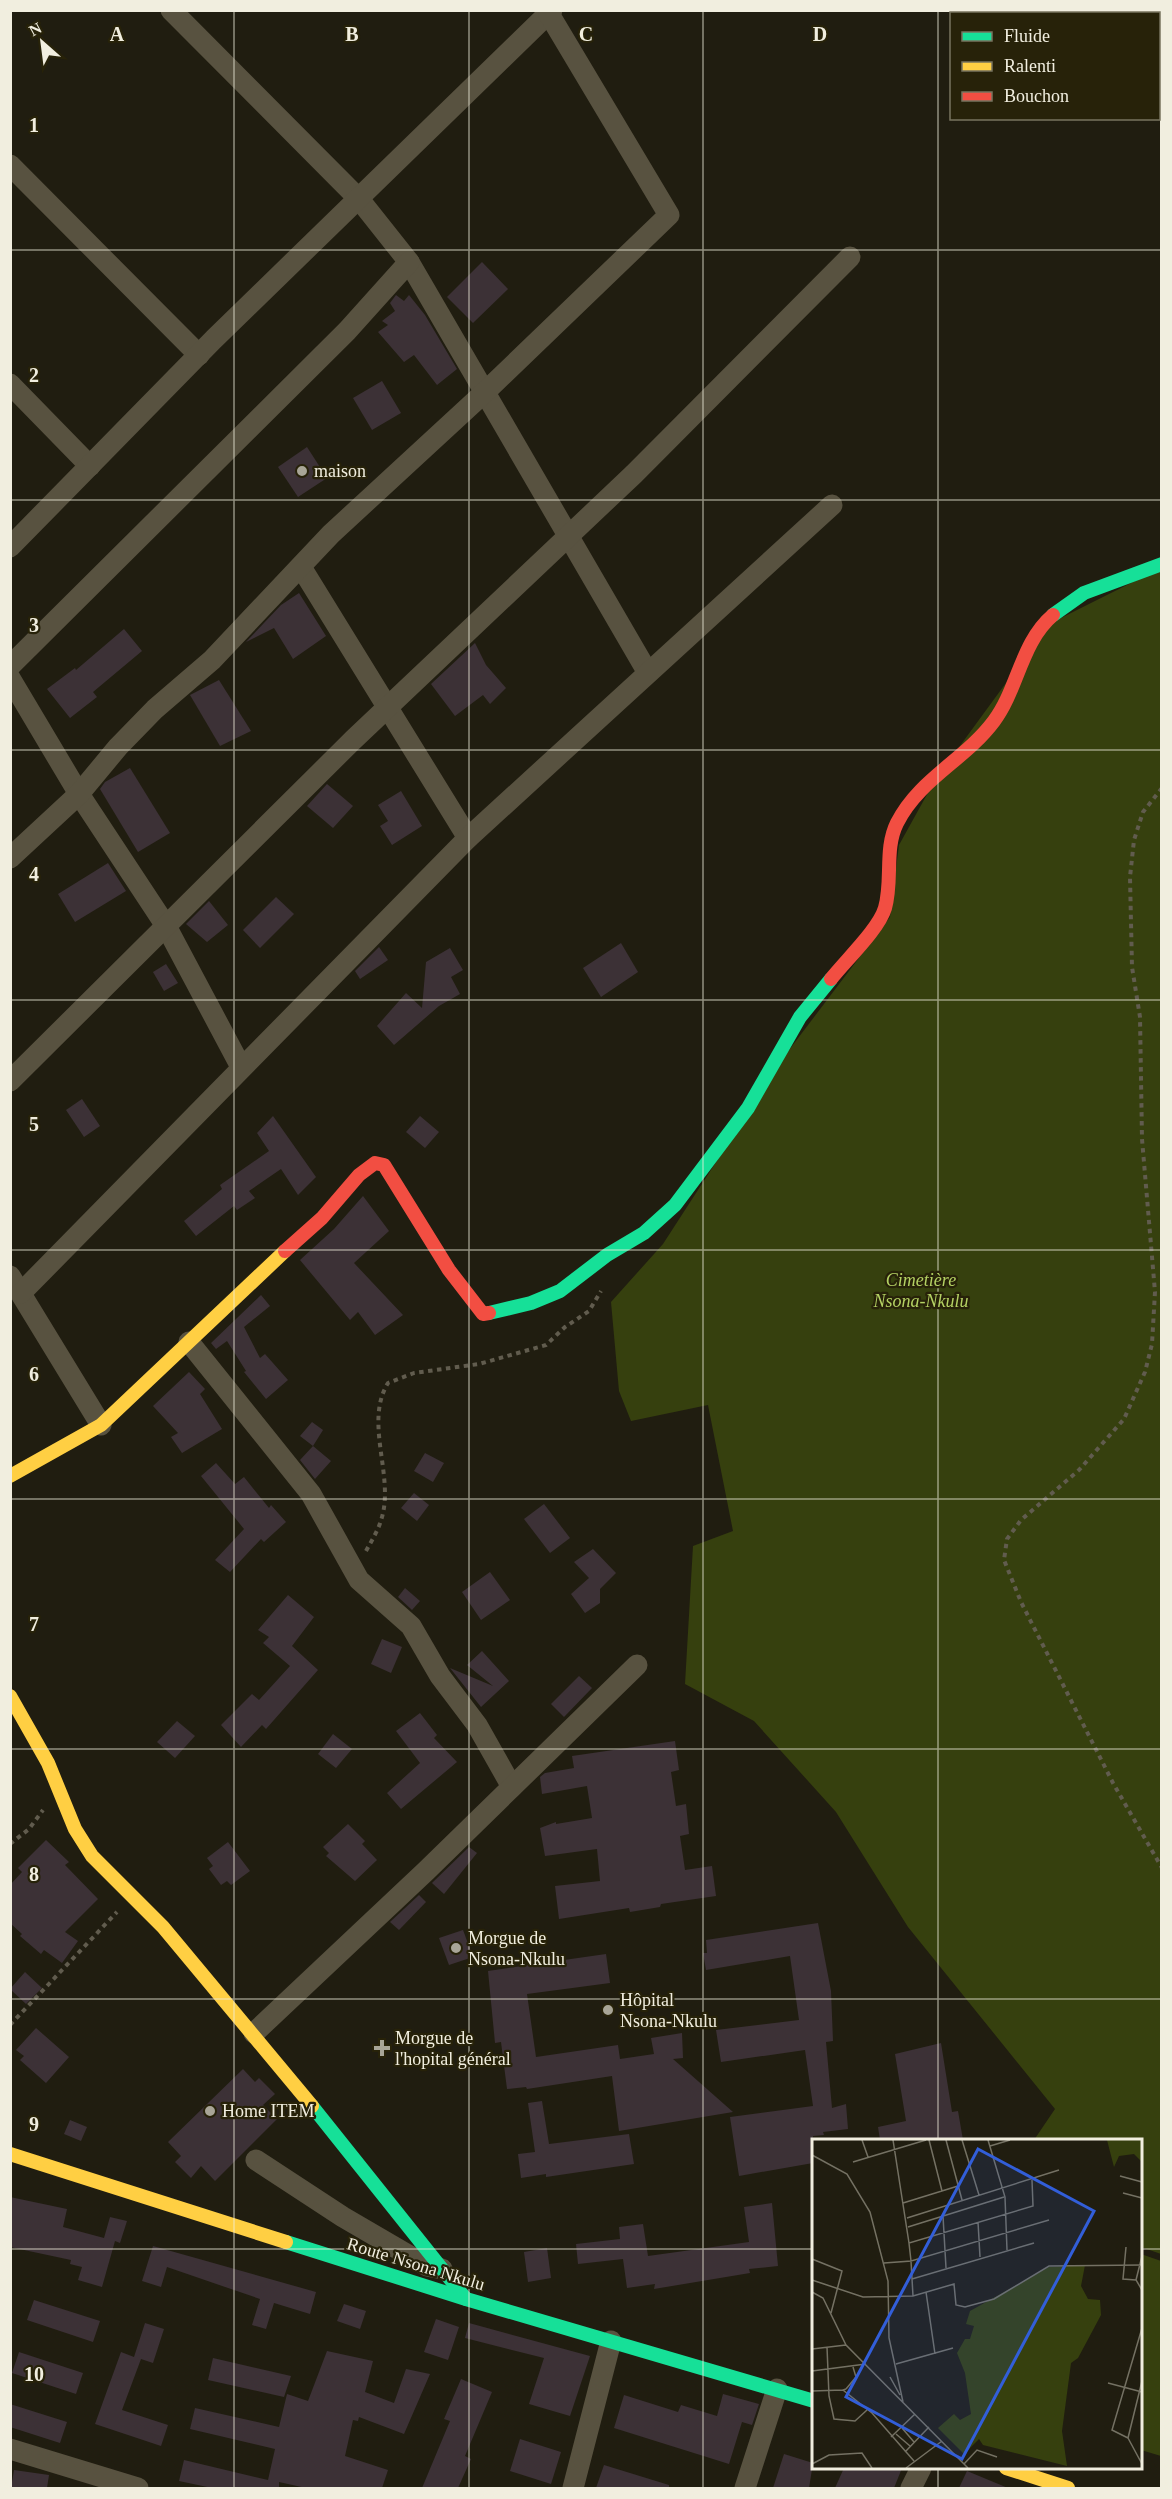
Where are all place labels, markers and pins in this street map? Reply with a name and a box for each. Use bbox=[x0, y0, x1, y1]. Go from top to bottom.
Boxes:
place label: maison bbox=[314, 461, 366, 481]
marker: maison bbox=[295, 464, 309, 478]
place label: Morgue de Nsona-Nkulu bbox=[468, 1928, 565, 1969]
marker: Morgue de Nsona-Nkulu bbox=[449, 1941, 463, 1955]
place label: Hôpital Nsona-Nkulu bbox=[620, 1990, 717, 2031]
marker: Hôpital Nsona-Nkulu bbox=[601, 2003, 615, 2017]
place label: Morgue de l'hopital général bbox=[395, 2028, 511, 2069]
marker: Morgue de l'hopital général bbox=[373, 2039, 391, 2057]
place label: Home ITEM bbox=[222, 2101, 314, 2121]
marker: Home ITEM bbox=[203, 2104, 217, 2118]

